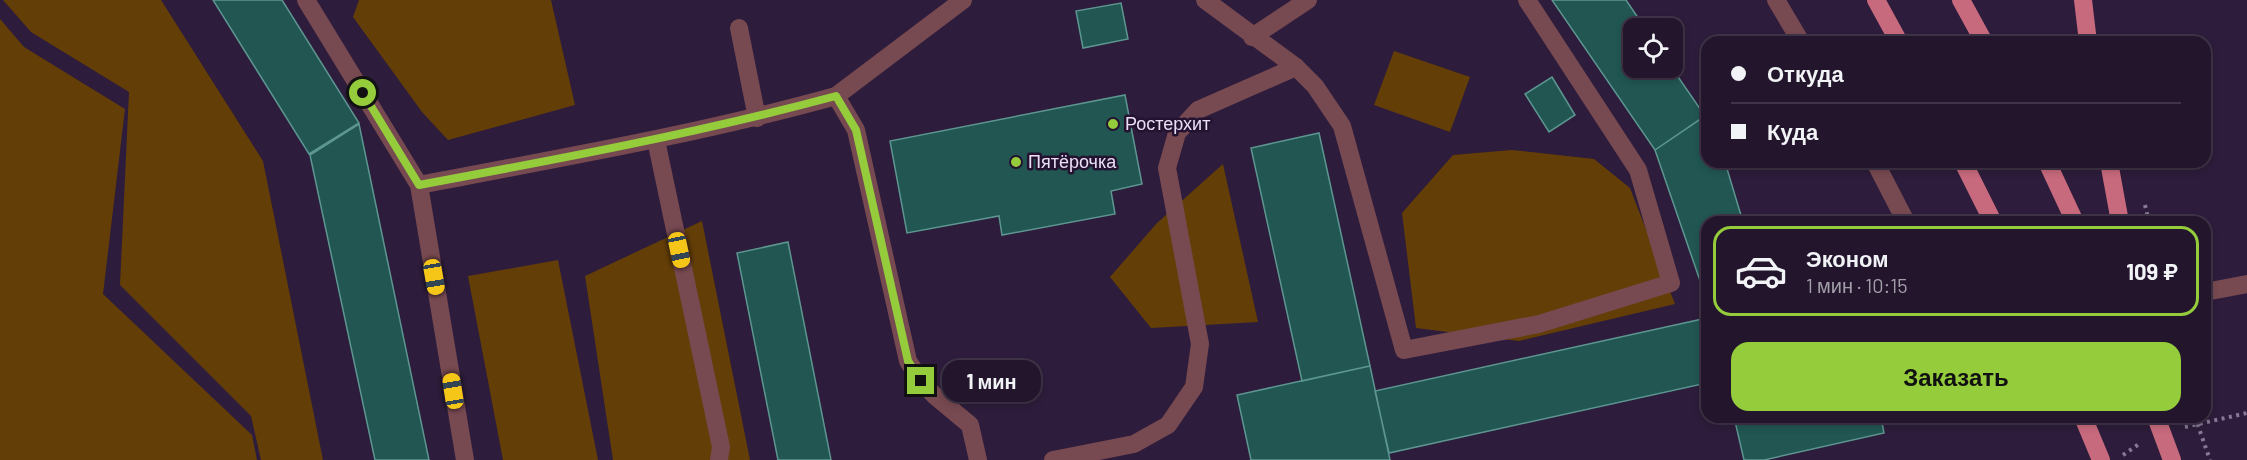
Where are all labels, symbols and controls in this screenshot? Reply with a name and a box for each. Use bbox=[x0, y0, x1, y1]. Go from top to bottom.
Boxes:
map controls bbox=[1623, 18, 1683, 78]
button: locate bbox=[1623, 18, 1683, 78]
text: Откуда bbox=[1767, 60, 1844, 86]
route start bbox=[349, 79, 376, 106]
place label: Ростерхит bbox=[1125, 112, 1210, 134]
marker: Ростерхит bbox=[1106, 117, 1120, 131]
text: Куда bbox=[1767, 118, 1818, 144]
place label: Пятёрочка bbox=[1028, 150, 1117, 172]
marker: Пятёрочка bbox=[1009, 155, 1023, 169]
car bbox=[666, 231, 692, 269]
icon: car bbox=[1734, 244, 1788, 298]
text: Эконом bbox=[1806, 245, 1889, 271]
car bbox=[422, 258, 446, 296]
text: 109 ₽ bbox=[2126, 258, 2178, 284]
text: 1 мин · 10:15 bbox=[1806, 273, 1908, 297]
button: Заказать bbox=[1731, 342, 2181, 411]
callout: 1 мин bbox=[942, 360, 1041, 402]
route end bbox=[907, 367, 934, 394]
text: 1 мин bbox=[966, 369, 1017, 393]
car bbox=[441, 372, 465, 410]

